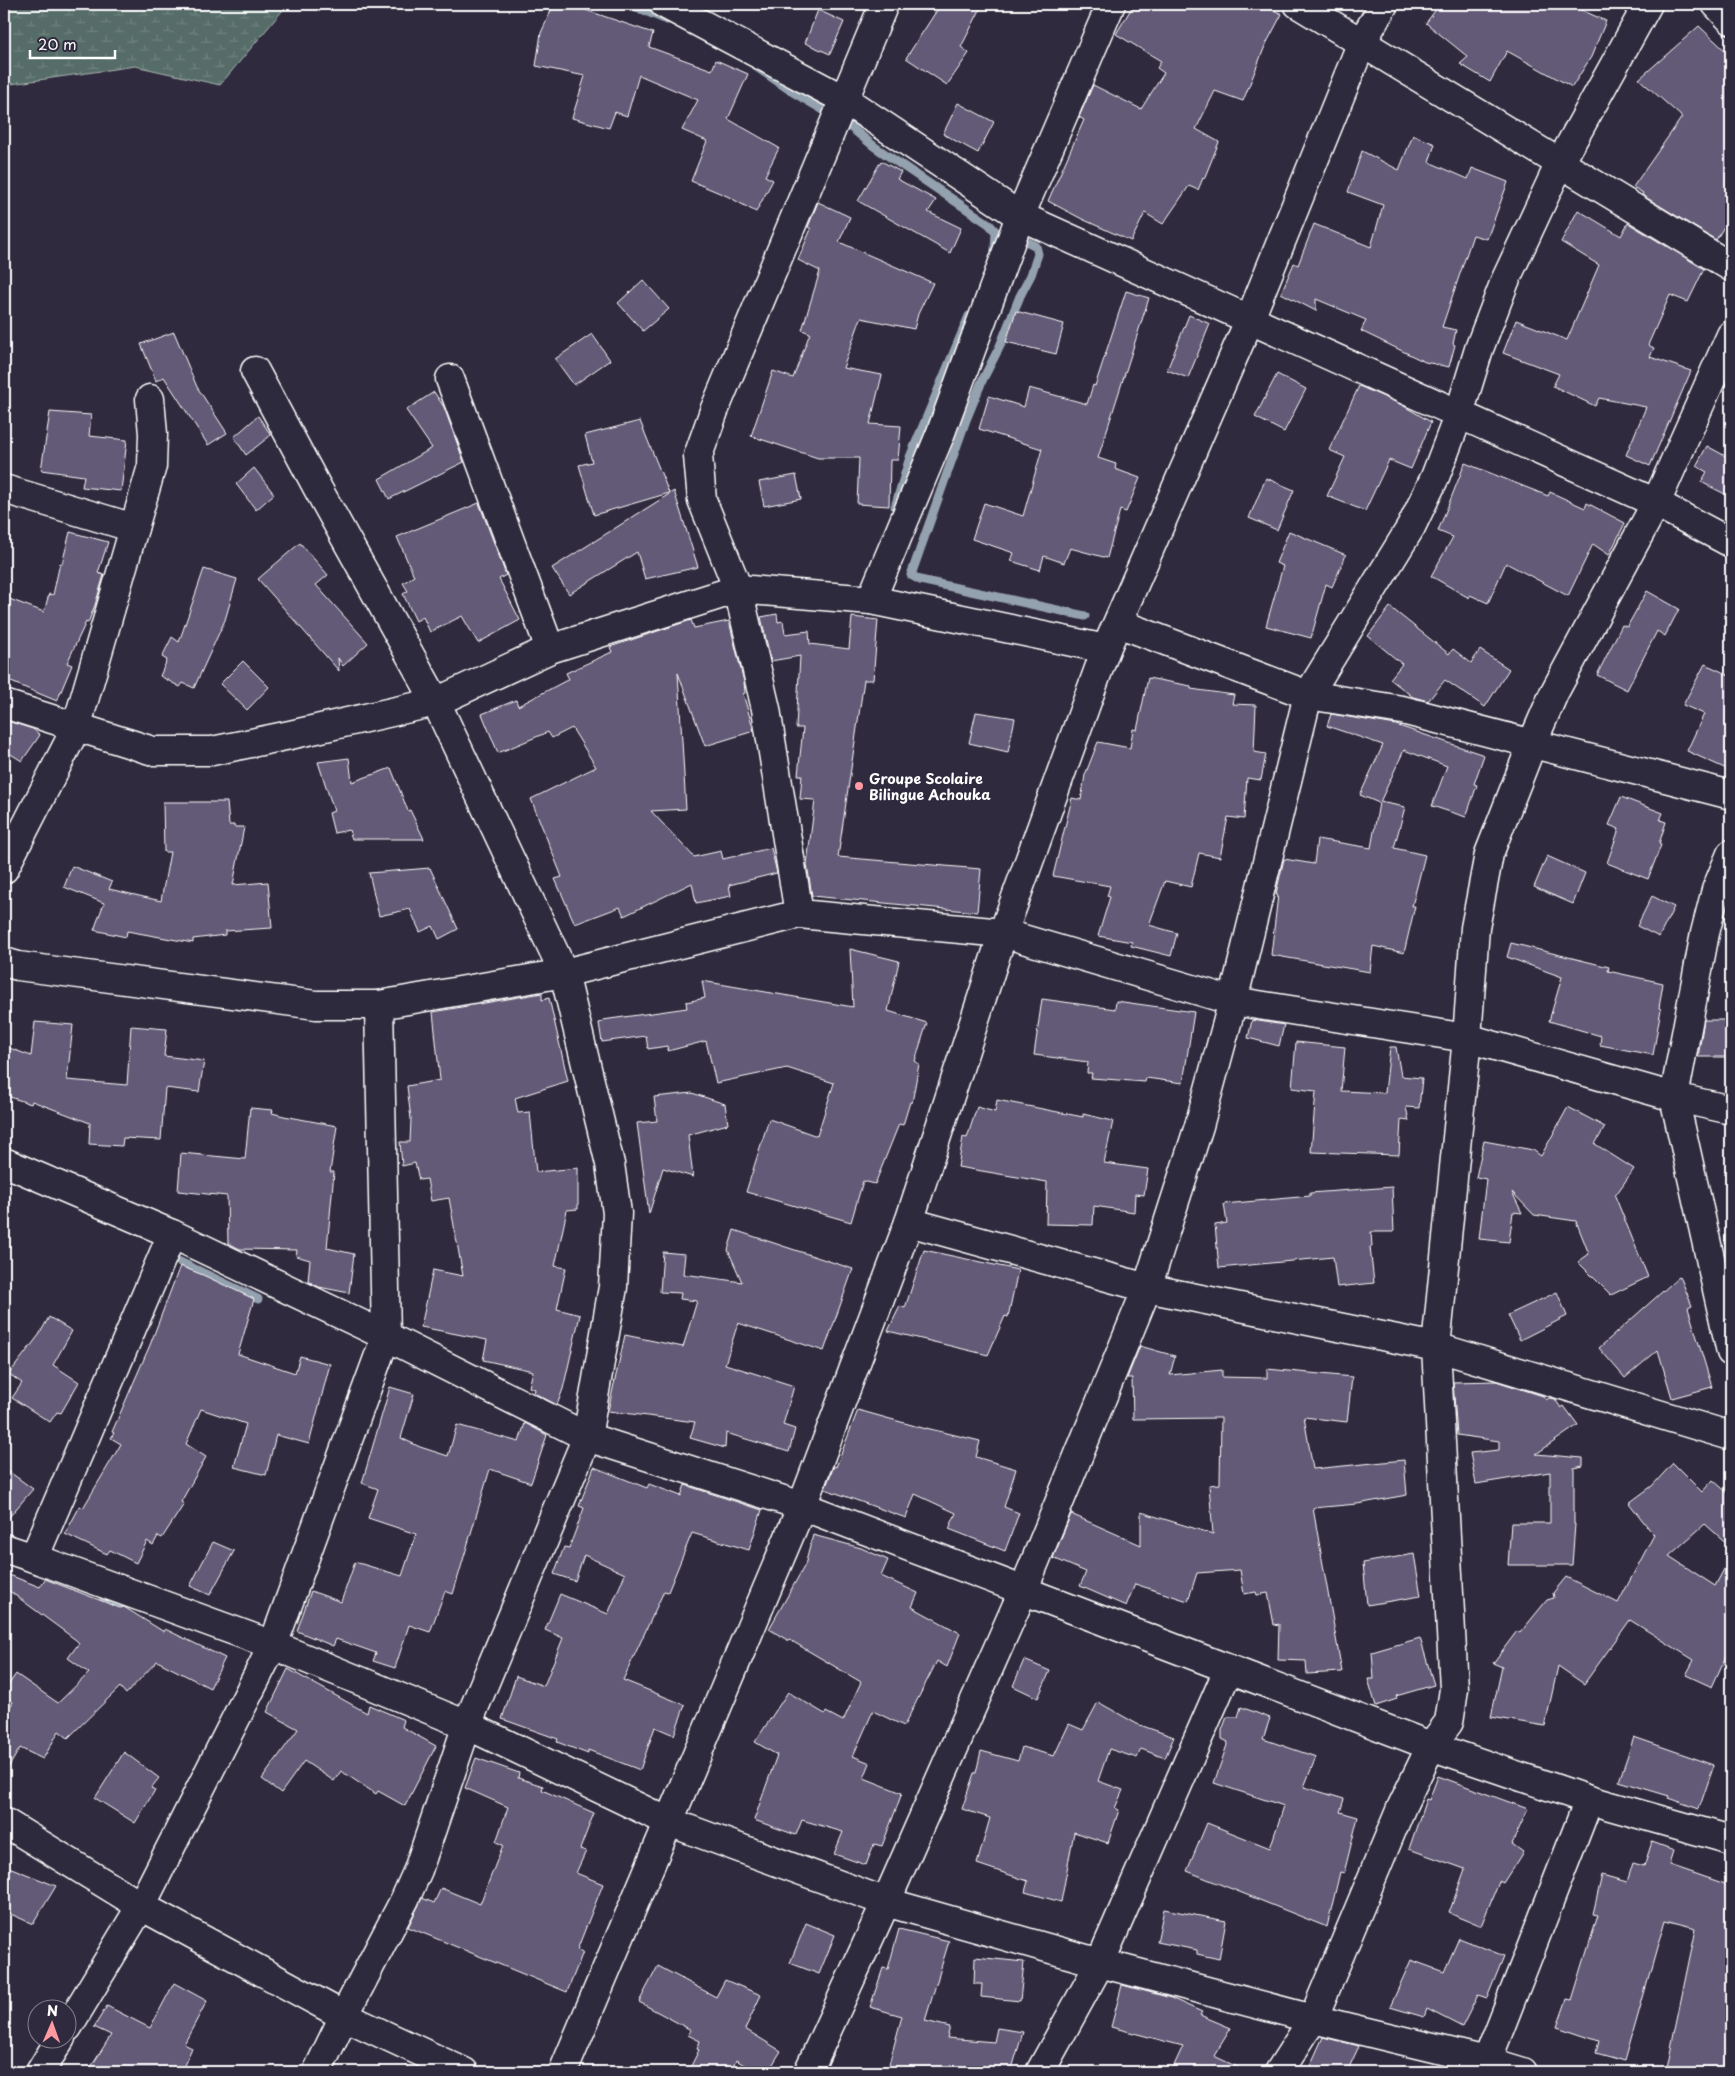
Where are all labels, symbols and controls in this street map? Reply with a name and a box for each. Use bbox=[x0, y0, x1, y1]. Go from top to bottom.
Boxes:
scale bar bbox=[30, 28, 115, 60]
text: 20 m bbox=[38, 32, 77, 55]
place label: Groupe Scolaire Bilingue Achouka bbox=[869, 768, 991, 805]
marker: Groupe Scolaire Bilingue Achouka bbox=[853, 780, 865, 792]
north arrow bbox=[28, 1998, 78, 2048]
text: N bbox=[47, 2000, 58, 2021]

